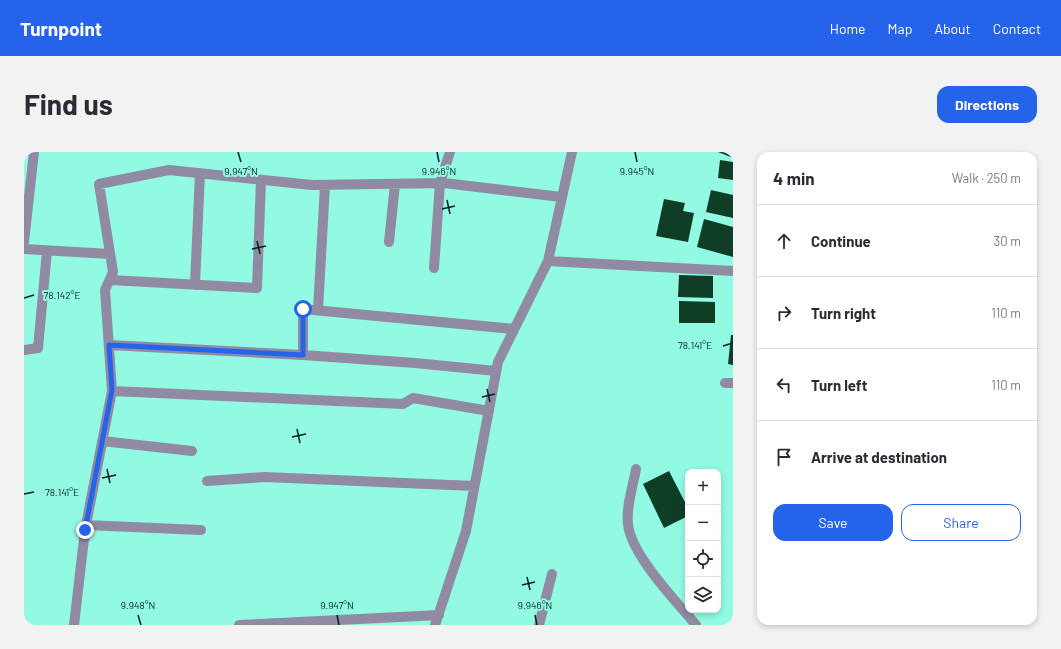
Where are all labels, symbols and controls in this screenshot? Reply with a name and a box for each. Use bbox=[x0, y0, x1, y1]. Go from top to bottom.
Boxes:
text: Turnpoint bbox=[20, 17, 102, 40]
text: Home bbox=[830, 20, 866, 37]
text: Map bbox=[888, 20, 912, 37]
text: About bbox=[934, 20, 971, 37]
text: Contact bbox=[993, 20, 1041, 37]
button: Directions bbox=[937, 86, 1037, 123]
text: Find us bbox=[24, 87, 113, 121]
text: 9.947°N bbox=[224, 165, 258, 177]
text: 9.946°N bbox=[422, 165, 456, 177]
text: 9.945°N bbox=[620, 165, 654, 177]
text: 4 min bbox=[773, 168, 815, 188]
text: Walk · 250 m bbox=[952, 170, 1021, 186]
icon: ahead bbox=[773, 230, 795, 252]
text: Continue bbox=[811, 232, 871, 250]
text: 30 m bbox=[994, 233, 1021, 249]
text: 78.142°E bbox=[44, 289, 80, 301]
route start bbox=[294, 300, 312, 318]
icon: right bbox=[773, 302, 795, 324]
text: Turn right bbox=[811, 304, 876, 322]
text: 110 m bbox=[991, 305, 1021, 321]
text: 78.141°E bbox=[678, 339, 712, 351]
icon: left bbox=[773, 374, 795, 396]
text: Turn left bbox=[811, 376, 867, 394]
text: 110 m bbox=[991, 377, 1021, 393]
icon: arrive bbox=[773, 446, 795, 468]
text: Arrive at destination bbox=[811, 448, 947, 466]
map controls bbox=[685, 469, 721, 613]
button: + bbox=[685, 469, 721, 505]
text: 78.141°E bbox=[45, 486, 79, 498]
button: Save bbox=[773, 504, 893, 541]
button: Share bbox=[901, 504, 1021, 541]
button: − bbox=[685, 505, 721, 541]
route end bbox=[76, 521, 94, 539]
button: locate bbox=[685, 541, 721, 577]
button: layers bbox=[685, 577, 721, 613]
text: 9.948°N bbox=[121, 599, 155, 611]
text: 9.947°N bbox=[320, 599, 354, 611]
text: 9.946°N bbox=[518, 599, 552, 611]

